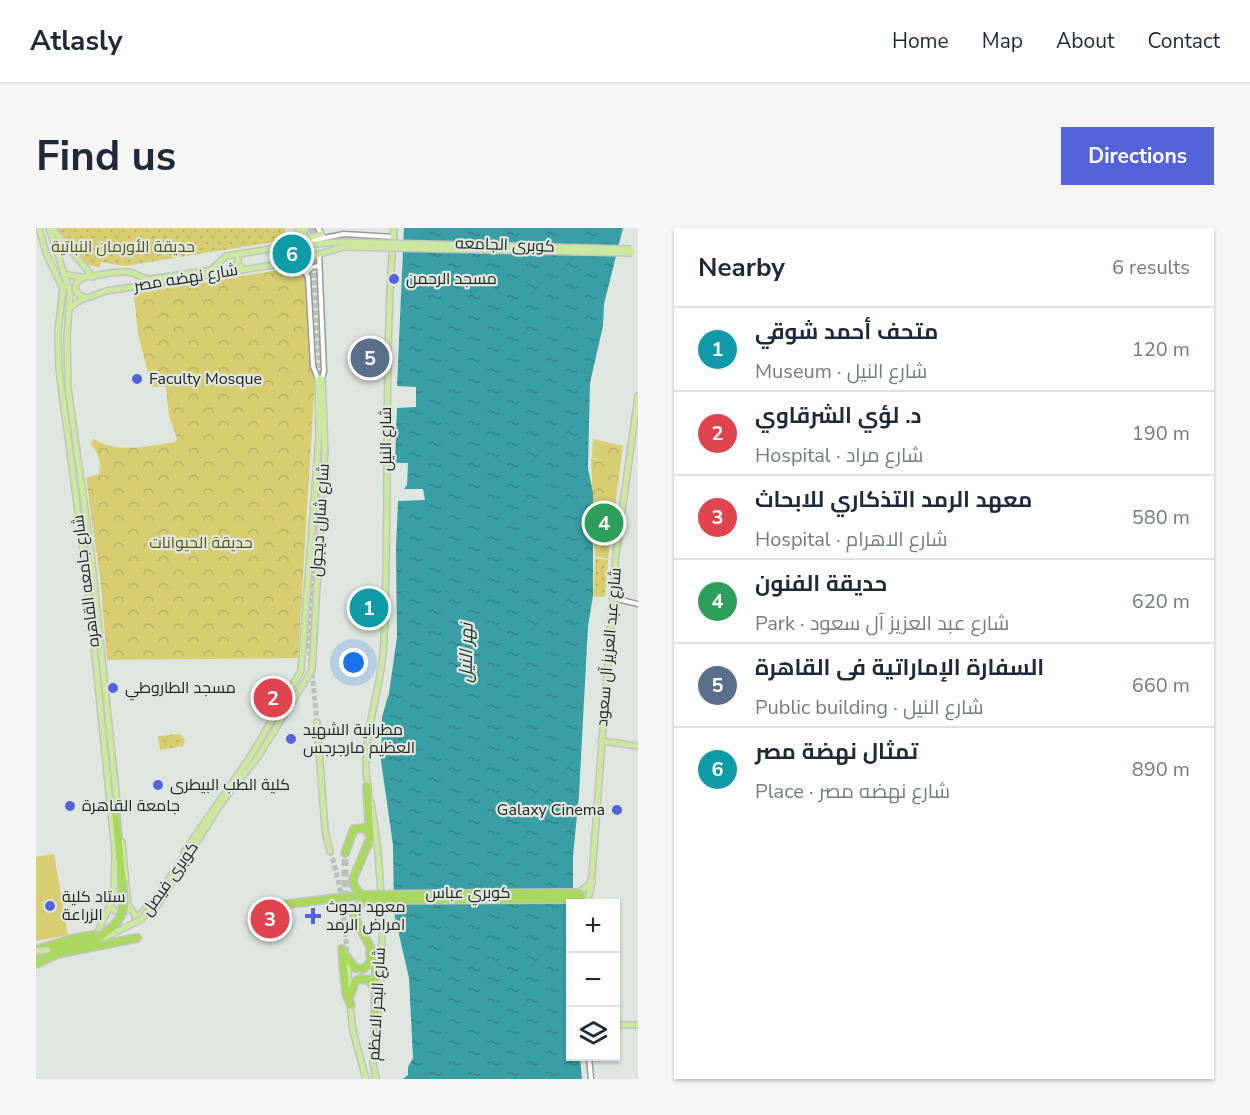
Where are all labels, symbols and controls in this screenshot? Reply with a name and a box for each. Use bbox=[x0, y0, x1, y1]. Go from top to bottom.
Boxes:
text: Atlasly bbox=[30, 22, 122, 60]
text: Home bbox=[892, 27, 949, 55]
text: Map bbox=[982, 27, 1023, 55]
text: About bbox=[1056, 27, 1114, 55]
text: Contact bbox=[1147, 27, 1220, 55]
button: Directions bbox=[1061, 127, 1214, 185]
text: Find us bbox=[36, 128, 176, 185]
pin: 6 bbox=[272, 231, 312, 276]
street label: كوبرى الجامعه bbox=[455, 232, 555, 258]
park label: حديقة الأورمان النباتية bbox=[51, 236, 195, 258]
text: Nearby bbox=[698, 250, 785, 285]
text: 6 results bbox=[1112, 254, 1190, 281]
street label: شارع نهضه مصر bbox=[131, 259, 240, 297]
place label: مسجد الرحمن bbox=[406, 268, 497, 290]
marker: مسجد الرحمن bbox=[387, 272, 401, 286]
text: متحف أحمد شوقي bbox=[755, 317, 938, 347]
pin: 5 bbox=[350, 336, 390, 380]
text: 1 bbox=[712, 336, 724, 363]
text: 120 m bbox=[1132, 336, 1190, 363]
text: Museum · شارع النيل bbox=[755, 358, 927, 385]
place label: Faculty Mosque bbox=[149, 368, 262, 390]
marker: Faculty Mosque bbox=[130, 372, 144, 386]
text: د. لؤي الشرقاوي bbox=[755, 401, 922, 431]
street label: شارع النيل bbox=[375, 407, 397, 471]
text: 2 bbox=[712, 420, 724, 447]
text: 190 m bbox=[1132, 420, 1190, 447]
text: Hospital · شارع مراد bbox=[755, 442, 923, 469]
street label: شارع شارل ديجول bbox=[305, 463, 335, 577]
text: معهد الرمد التذكاري للابحاث bbox=[755, 485, 1032, 515]
pin: 4 bbox=[584, 500, 624, 546]
text: 3 bbox=[712, 504, 724, 531]
text: 580 m bbox=[1132, 504, 1190, 531]
street label: شارع جامعه القاهره bbox=[67, 514, 105, 648]
text: Hospital · شارع الاهرام bbox=[755, 526, 948, 553]
park label: حديقة الحيوانات bbox=[149, 532, 253, 554]
street label: شارع عبد العزيز آل سعود bbox=[591, 567, 627, 727]
text: حديقة الفنون bbox=[755, 569, 887, 599]
pin: 1 bbox=[350, 586, 388, 631]
text: 4 bbox=[712, 588, 724, 615]
text: 620 m bbox=[1132, 588, 1190, 615]
text: Park · شارع عبد العزيز آل سعود bbox=[755, 610, 1009, 637]
water label: نهر النيل bbox=[453, 621, 479, 683]
your location bbox=[339, 648, 368, 677]
text: السفارة الإماراتية فى القاهرة bbox=[755, 653, 1044, 683]
text: 5 bbox=[712, 672, 724, 699]
text: 660 m bbox=[1132, 672, 1190, 699]
pin: 2 bbox=[254, 676, 292, 720]
place label: مسجد الطاروطي bbox=[125, 677, 236, 701]
marker: مسجد الطاروطي bbox=[106, 681, 120, 695]
text: Public building · شارع النيل bbox=[755, 694, 983, 721]
place label: مطرانية الشهيد العظيم مارجرجس bbox=[303, 719, 415, 759]
marker: مطرانية الشهيد العظيم مارجرجس bbox=[284, 732, 298, 746]
text: تمثال نهضة مصر bbox=[755, 737, 918, 767]
text: 6 bbox=[712, 756, 724, 783]
text: 890 m bbox=[1132, 756, 1190, 783]
place label: كلية الطب البيطرى bbox=[170, 774, 290, 796]
marker: كلية الطب البيطرى bbox=[151, 778, 165, 792]
text: Place · شارع نهضه مصر bbox=[755, 778, 950, 805]
place label: جامعة القاهرة bbox=[82, 795, 180, 817]
marker: جامعة القاهرة bbox=[63, 799, 77, 813]
place label: Galaxy Cinema bbox=[497, 799, 605, 821]
marker: Galaxy Cinema bbox=[610, 803, 624, 817]
street label: كوبرى فيصل bbox=[136, 837, 204, 921]
street label: كوبري عباس bbox=[425, 882, 511, 906]
place label: ستاد كلية الزراعة bbox=[62, 886, 125, 926]
pin: 3 bbox=[250, 896, 290, 942]
place label: معهد بحوث امراض الرمد bbox=[326, 896, 406, 936]
marker: ستاد كلية الزراعة bbox=[43, 899, 57, 913]
map controls bbox=[566, 899, 620, 1061]
button: + bbox=[566, 899, 620, 953]
marker: معهد بحوث امراض الرمد bbox=[304, 907, 322, 925]
street label: شارع البحر الاعظم bbox=[363, 947, 391, 1061]
button: − bbox=[566, 953, 620, 1007]
button: layers bbox=[566, 1007, 620, 1061]

